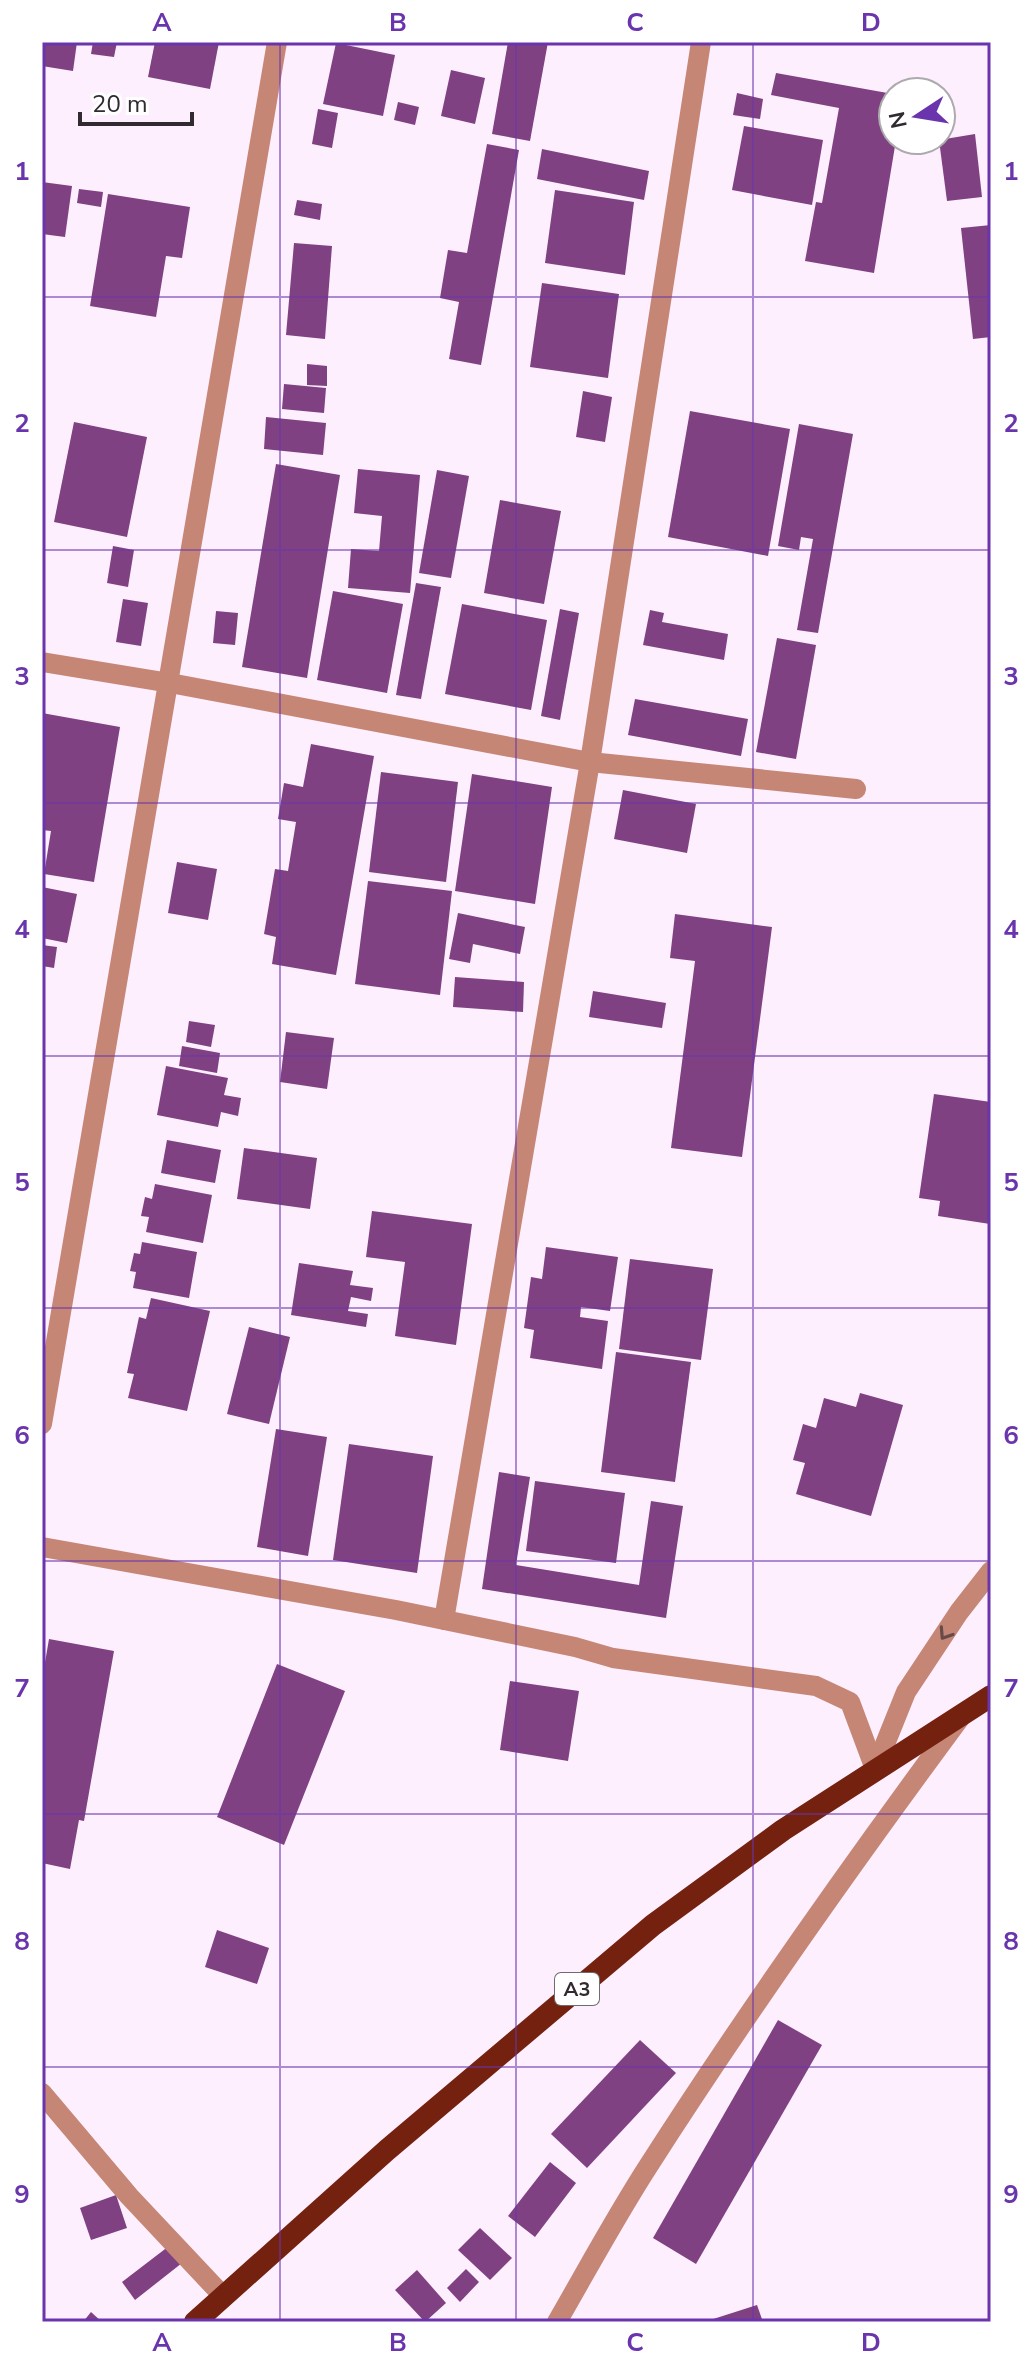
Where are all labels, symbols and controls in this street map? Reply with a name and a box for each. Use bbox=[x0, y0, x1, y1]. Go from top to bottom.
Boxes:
text: A bbox=[152, 5, 172, 40]
text: B bbox=[389, 5, 407, 40]
text: C bbox=[626, 5, 644, 40]
text: D bbox=[861, 5, 881, 40]
scale bar bbox=[80, 76, 192, 126]
north arrow bbox=[877, 76, 957, 156]
text: 20 m bbox=[92, 88, 148, 120]
text: N bbox=[882, 109, 915, 131]
text: 1 bbox=[14, 154, 30, 189]
text: 1 bbox=[1003, 154, 1019, 189]
text: 2 bbox=[14, 406, 30, 441]
text: 2 bbox=[1003, 406, 1019, 441]
text: 3 bbox=[14, 659, 30, 694]
text: 3 bbox=[1003, 659, 1019, 694]
text: 4 bbox=[14, 912, 30, 947]
text: 4 bbox=[1003, 912, 1019, 947]
text: 5 bbox=[14, 1165, 30, 1200]
text: 5 bbox=[1003, 1165, 1019, 1200]
text: 6 bbox=[14, 1418, 30, 1453]
text: 6 bbox=[1003, 1418, 1019, 1453]
one-way arrow bbox=[939, 1625, 954, 1639]
text: 7 bbox=[14, 1671, 30, 1706]
text: 7 bbox=[1003, 1671, 1019, 1706]
text: 8 bbox=[14, 1924, 30, 1959]
text: 8 bbox=[1003, 1924, 1019, 1959]
road number: A3 bbox=[555, 1973, 599, 2005]
text: 9 bbox=[14, 2177, 30, 2212]
text: 9 bbox=[1003, 2177, 1019, 2212]
text: A bbox=[152, 2325, 172, 2360]
text: B bbox=[389, 2325, 407, 2360]
text: C bbox=[626, 2325, 644, 2360]
text: D bbox=[861, 2325, 881, 2360]

